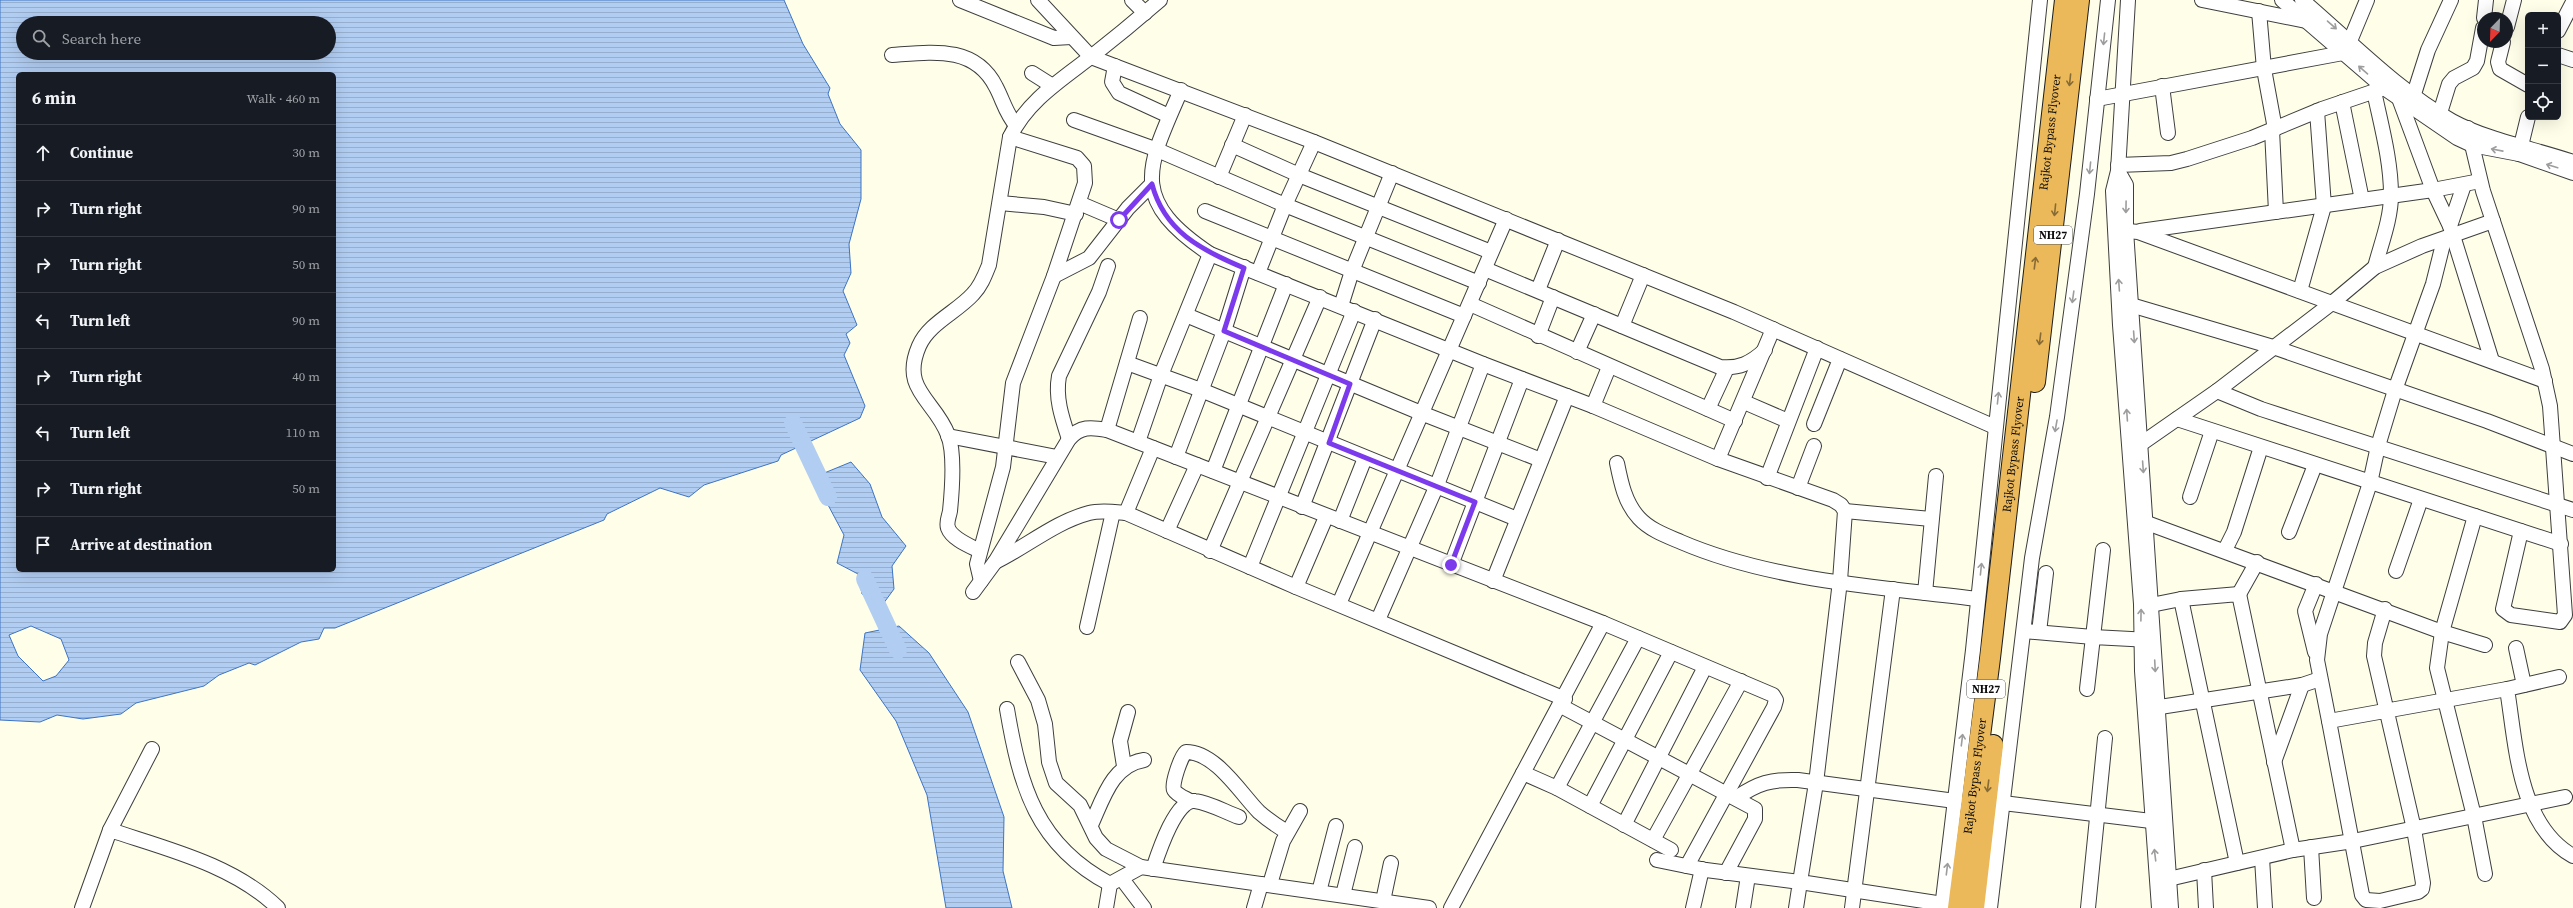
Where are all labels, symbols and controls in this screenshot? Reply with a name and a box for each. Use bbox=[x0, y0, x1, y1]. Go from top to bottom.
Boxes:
north arrow bbox=[2477, 12, 2513, 48]
map controls bbox=[2525, 12, 2561, 120]
button: + bbox=[2525, 12, 2561, 48]
search box bbox=[16, 16, 336, 60]
one-way arrow bbox=[2326, 21, 2337, 30]
icon: search bbox=[30, 27, 52, 49]
text: Search here bbox=[62, 28, 141, 49]
one-way arrow bbox=[2100, 32, 2108, 45]
button: − bbox=[2525, 48, 2561, 84]
one-way arrow bbox=[2358, 65, 2368, 75]
street label: Rajkot Bypass Flyover bbox=[2035, 74, 2064, 191]
one-way arrow bbox=[2066, 74, 2074, 87]
button: locate bbox=[2525, 84, 2561, 120]
text: 6 min bbox=[32, 86, 76, 110]
text: Walk · 460 m bbox=[247, 90, 320, 107]
icon: ahead bbox=[32, 142, 54, 164]
text: Continue bbox=[70, 142, 133, 163]
text: 30 m bbox=[292, 144, 320, 161]
one-way arrow bbox=[2491, 145, 2504, 153]
one-way arrow bbox=[2086, 161, 2093, 174]
one-way arrow bbox=[2545, 162, 2558, 169]
icon: right bbox=[32, 198, 54, 220]
text: Turn right bbox=[70, 198, 142, 219]
text: 90 m bbox=[292, 200, 320, 217]
one-way arrow bbox=[2122, 200, 2130, 213]
one-way arrow bbox=[2052, 203, 2059, 216]
route start bbox=[1110, 211, 1128, 229]
road number: NH27 bbox=[2034, 226, 2072, 244]
icon: right bbox=[32, 254, 54, 276]
text: Turn right bbox=[70, 254, 142, 275]
text: 50 m bbox=[292, 256, 320, 273]
one-way arrow bbox=[2031, 257, 2039, 270]
one-way arrow bbox=[2115, 279, 2122, 292]
one-way arrow bbox=[2069, 290, 2077, 303]
icon: left bbox=[32, 310, 54, 332]
text: Turn left bbox=[70, 310, 130, 331]
text: 90 m bbox=[292, 312, 320, 329]
one-way arrow bbox=[2130, 330, 2137, 343]
one-way arrow bbox=[2037, 332, 2044, 345]
icon: right bbox=[32, 366, 54, 388]
text: Turn right bbox=[70, 366, 142, 387]
text: 40 m bbox=[292, 368, 320, 385]
one-way arrow bbox=[1995, 392, 2002, 405]
street label: Rajkot Bypass Flyover bbox=[1999, 396, 2028, 513]
one-way arrow bbox=[2123, 409, 2131, 422]
one-way arrow bbox=[2052, 419, 2060, 432]
icon: left bbox=[32, 422, 54, 444]
text: Turn left bbox=[70, 422, 130, 443]
text: 110 m bbox=[286, 424, 320, 441]
one-way arrow bbox=[2139, 460, 2146, 473]
icon: right bbox=[32, 478, 54, 500]
text: Turn right bbox=[70, 478, 142, 499]
text: 50 m bbox=[292, 480, 320, 497]
icon: arrive bbox=[32, 534, 54, 556]
text: Arrive at destination bbox=[70, 534, 212, 555]
route end bbox=[1442, 556, 1460, 574]
one-way arrow bbox=[1977, 563, 1985, 576]
one-way arrow bbox=[2137, 609, 2145, 622]
one-way arrow bbox=[2151, 659, 2158, 672]
road number: NH27 bbox=[1967, 680, 2005, 698]
street label: Rajkot Bypass Flyover bbox=[1960, 717, 1990, 835]
one-way arrow bbox=[1958, 734, 1966, 747]
one-way arrow bbox=[1984, 779, 1992, 792]
one-way arrow bbox=[2151, 849, 2159, 862]
one-way arrow bbox=[1943, 863, 1951, 876]

